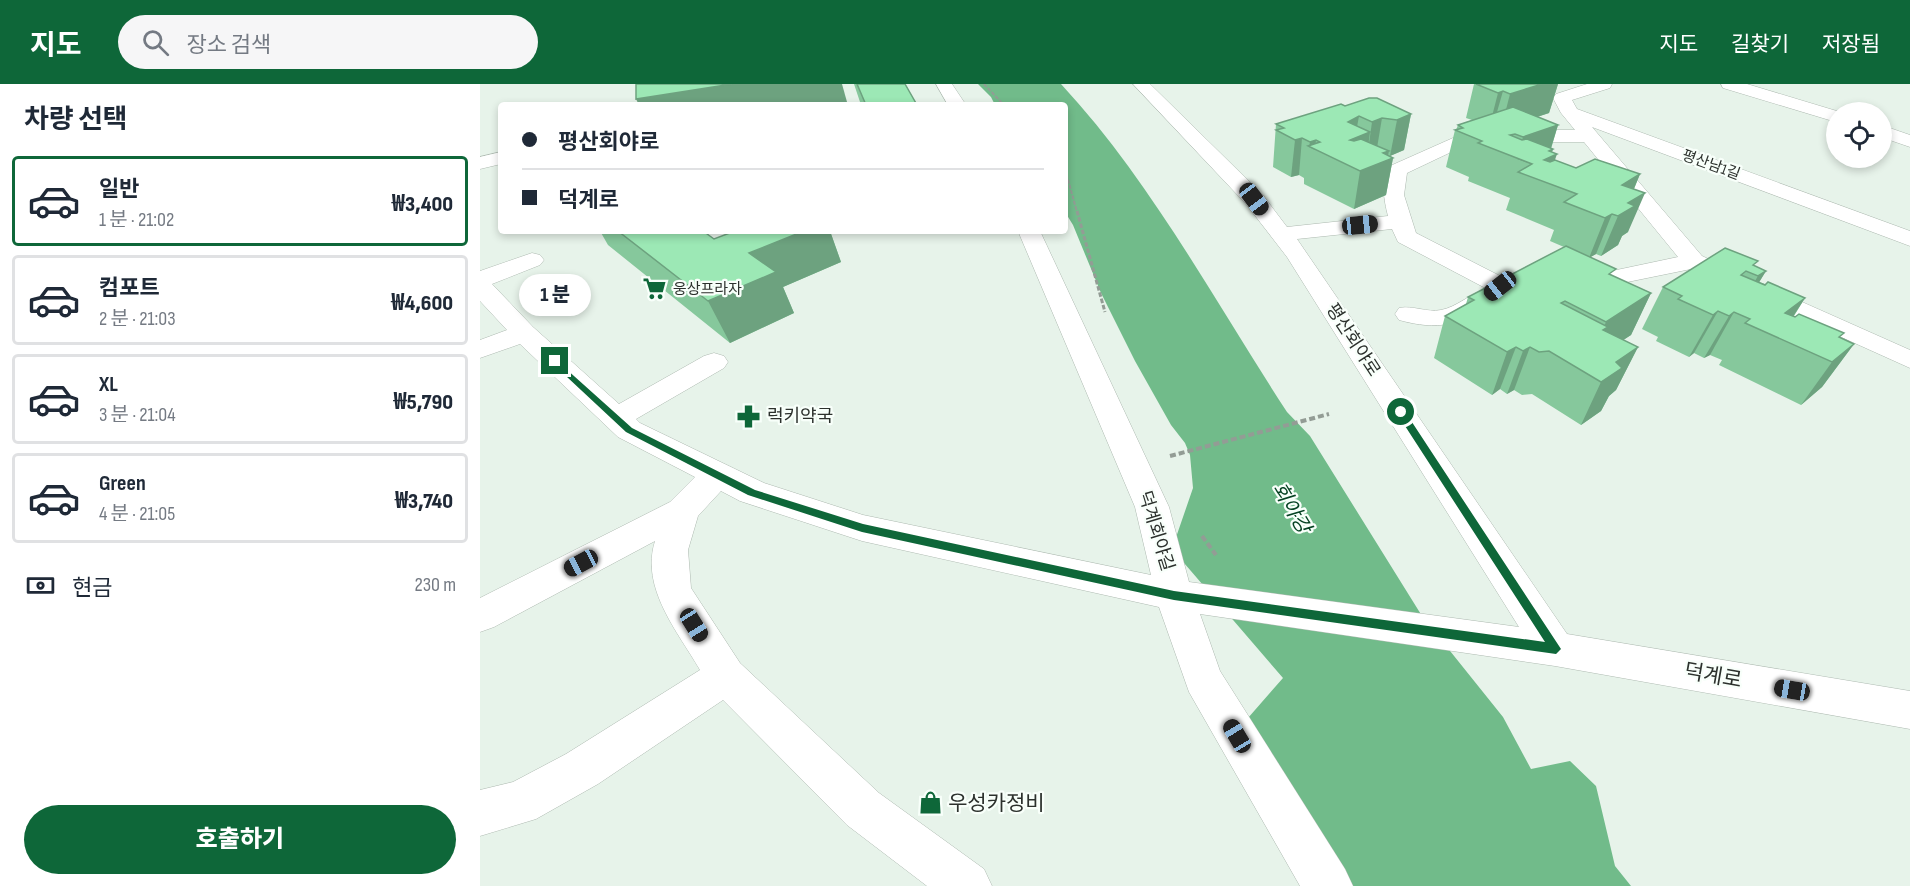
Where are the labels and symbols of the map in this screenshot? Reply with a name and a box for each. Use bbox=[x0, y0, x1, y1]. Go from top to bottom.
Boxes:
street label: 평산남1길 bbox=[1679, 146, 1743, 184]
car bbox=[1236, 179, 1272, 219]
car bbox=[1341, 214, 1379, 236]
car bbox=[1480, 268, 1520, 304]
callout: 1 분 bbox=[519, 274, 591, 316]
supermarket icon: 웅상프라자 bbox=[642, 276, 668, 302]
place label: 웅상프라자 bbox=[673, 280, 742, 299]
street label: 평산회야로 bbox=[1322, 300, 1384, 380]
route end bbox=[541, 347, 568, 374]
route start bbox=[1387, 398, 1414, 425]
pharmacy icon: 럭키약국 bbox=[736, 403, 762, 429]
place label: 럭키약국 bbox=[767, 406, 833, 427]
water label: 회야강 bbox=[1266, 478, 1317, 540]
street label: 덕계회야길 bbox=[1134, 488, 1178, 574]
car bbox=[561, 547, 601, 579]
car bbox=[677, 605, 711, 645]
street label: 덕계로 bbox=[1682, 659, 1744, 693]
car bbox=[1773, 678, 1811, 702]
car bbox=[1220, 716, 1254, 756]
shop icon: 우성카정비 bbox=[917, 790, 943, 816]
place label: 우성카정비 bbox=[948, 791, 1045, 816]

